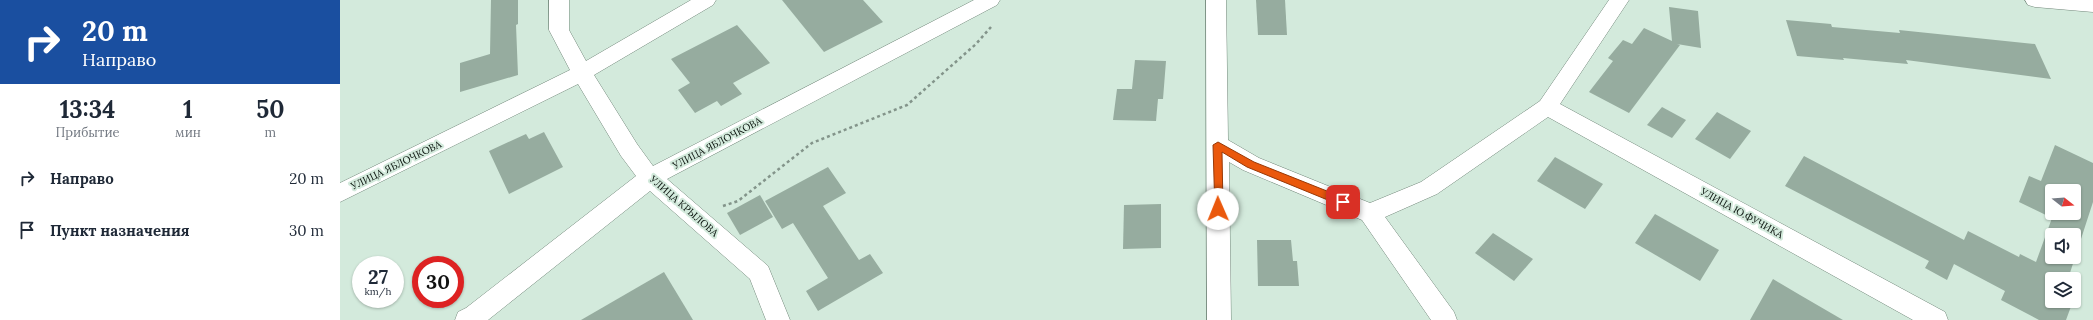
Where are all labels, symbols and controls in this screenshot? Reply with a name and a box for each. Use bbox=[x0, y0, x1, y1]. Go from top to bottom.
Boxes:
text: 20 m bbox=[82, 13, 148, 49]
icon: right bbox=[16, 16, 68, 68]
text: Направо bbox=[82, 48, 156, 71]
text: 13:34 bbox=[60, 94, 115, 125]
text: 1 bbox=[183, 94, 193, 125]
text: 50 bbox=[256, 94, 285, 125]
street label: УЛИЦА ЯБЛОЧКОВА bbox=[669, 114, 764, 172]
text: Прибытие bbox=[55, 124, 120, 141]
text: мин bbox=[175, 124, 201, 141]
text: m bbox=[265, 124, 276, 141]
street label: УЛИЦА ЯБЛОЧКОВА bbox=[348, 137, 444, 193]
icon: right bbox=[16, 167, 38, 189]
text: Направо bbox=[50, 169, 114, 188]
text: 20 m bbox=[289, 169, 324, 188]
street label: УЛИЦА КРЫЛОВА bbox=[646, 172, 721, 240]
street label: УЛИЦА Ю.ФУЧИКА bbox=[1698, 184, 1786, 241]
north arrow bbox=[2045, 184, 2081, 220]
map controls bbox=[2045, 184, 2081, 308]
pin bbox=[1326, 185, 1360, 219]
position arrow bbox=[1197, 188, 1239, 230]
icon: arrive bbox=[1332, 191, 1354, 213]
icon: arrive bbox=[16, 219, 38, 241]
text: Пункт назначения bbox=[50, 221, 190, 240]
text: 30 m bbox=[289, 221, 324, 240]
button: sound bbox=[2045, 228, 2081, 264]
speed limit sign: 30 bbox=[412, 256, 464, 308]
text: 27 bbox=[368, 264, 388, 289]
button: layers bbox=[2045, 272, 2081, 308]
text: km/h bbox=[364, 285, 392, 298]

